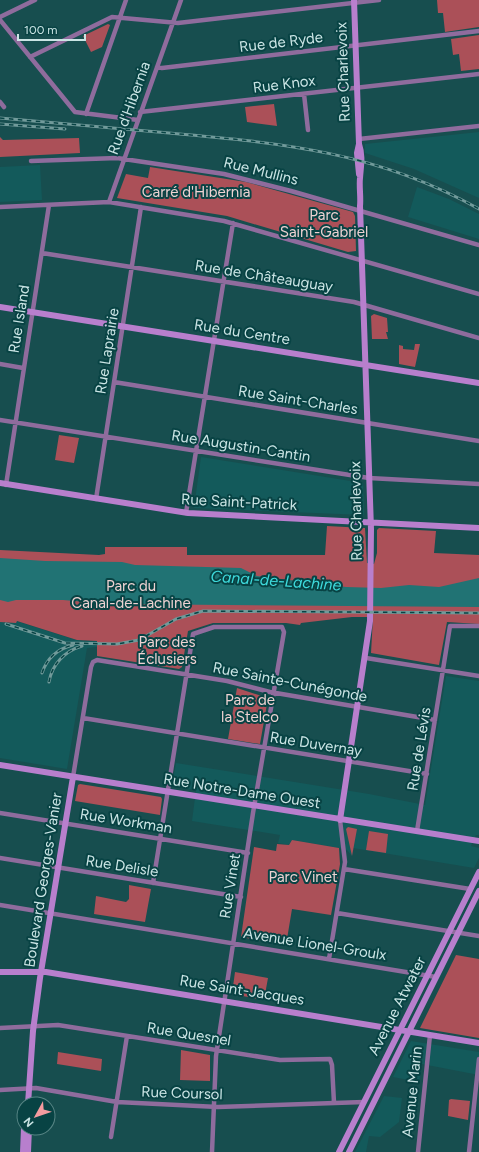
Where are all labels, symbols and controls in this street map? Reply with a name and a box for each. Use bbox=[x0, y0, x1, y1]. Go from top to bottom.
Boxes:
scale bar bbox=[18, 16, 85, 42]
street label: Rue Charlevoix bbox=[332, 22, 354, 122]
text: 100 m bbox=[24, 23, 58, 37]
street label: Rue de Ryde bbox=[238, 28, 324, 56]
street label: Rue d'Hibernia bbox=[104, 59, 154, 157]
street label: Rue Knox bbox=[252, 71, 316, 97]
street label: Rue Mullins bbox=[222, 153, 300, 189]
park label: Carré d'Hibernia bbox=[142, 183, 250, 201]
park label: Parc Saint-Gabriel bbox=[280, 206, 368, 241]
street label: Rue de Châteauguay bbox=[194, 256, 334, 296]
street label: Rue Island bbox=[5, 284, 33, 354]
street label: Rue Laprairie bbox=[91, 307, 123, 395]
street label: Rue du Centre bbox=[193, 316, 291, 348]
street label: Rue Saint-Charles bbox=[237, 382, 359, 418]
street label: Rue Augustin-Cantin bbox=[170, 426, 312, 466]
street label: Rue Charlevoix bbox=[346, 461, 366, 561]
street label: Rue Saint-Patrick bbox=[181, 490, 298, 514]
water label: Canal-de-Lachine bbox=[210, 566, 342, 595]
park label: Parc du Canal-de-Lachine bbox=[71, 577, 191, 612]
park label: Parc des Éclusiers bbox=[137, 633, 197, 668]
street label: Rue Sainte-Cunégonde bbox=[211, 658, 369, 706]
park label: Parc de la Stelco bbox=[221, 691, 279, 726]
street label: Rue de Lévis bbox=[404, 706, 434, 792]
street label: Rue Duvernay bbox=[269, 728, 363, 760]
street label: Rue Notre-Dame Ouest bbox=[162, 770, 322, 812]
street label: Boulevard Georges-Vanier bbox=[20, 791, 66, 969]
street label: Rue Workman bbox=[79, 805, 173, 837]
street label: Rue Delisle bbox=[84, 851, 160, 881]
street label: Rue Vinet bbox=[216, 852, 244, 920]
park label: Parc Vinet bbox=[268, 868, 338, 886]
street label: Avenue Lionel-Groulx bbox=[242, 924, 388, 964]
street label: Avenue Atwater bbox=[364, 954, 430, 1058]
street label: Rue Saint-Jacques bbox=[178, 971, 306, 1009]
street label: Rue Quesnel bbox=[146, 1018, 232, 1050]
street label: Avenue Marin bbox=[398, 1045, 426, 1139]
street label: Rue Coursol bbox=[141, 1083, 223, 1103]
north arrow bbox=[16, 1096, 56, 1136]
text: N bbox=[21, 1115, 36, 1130]

